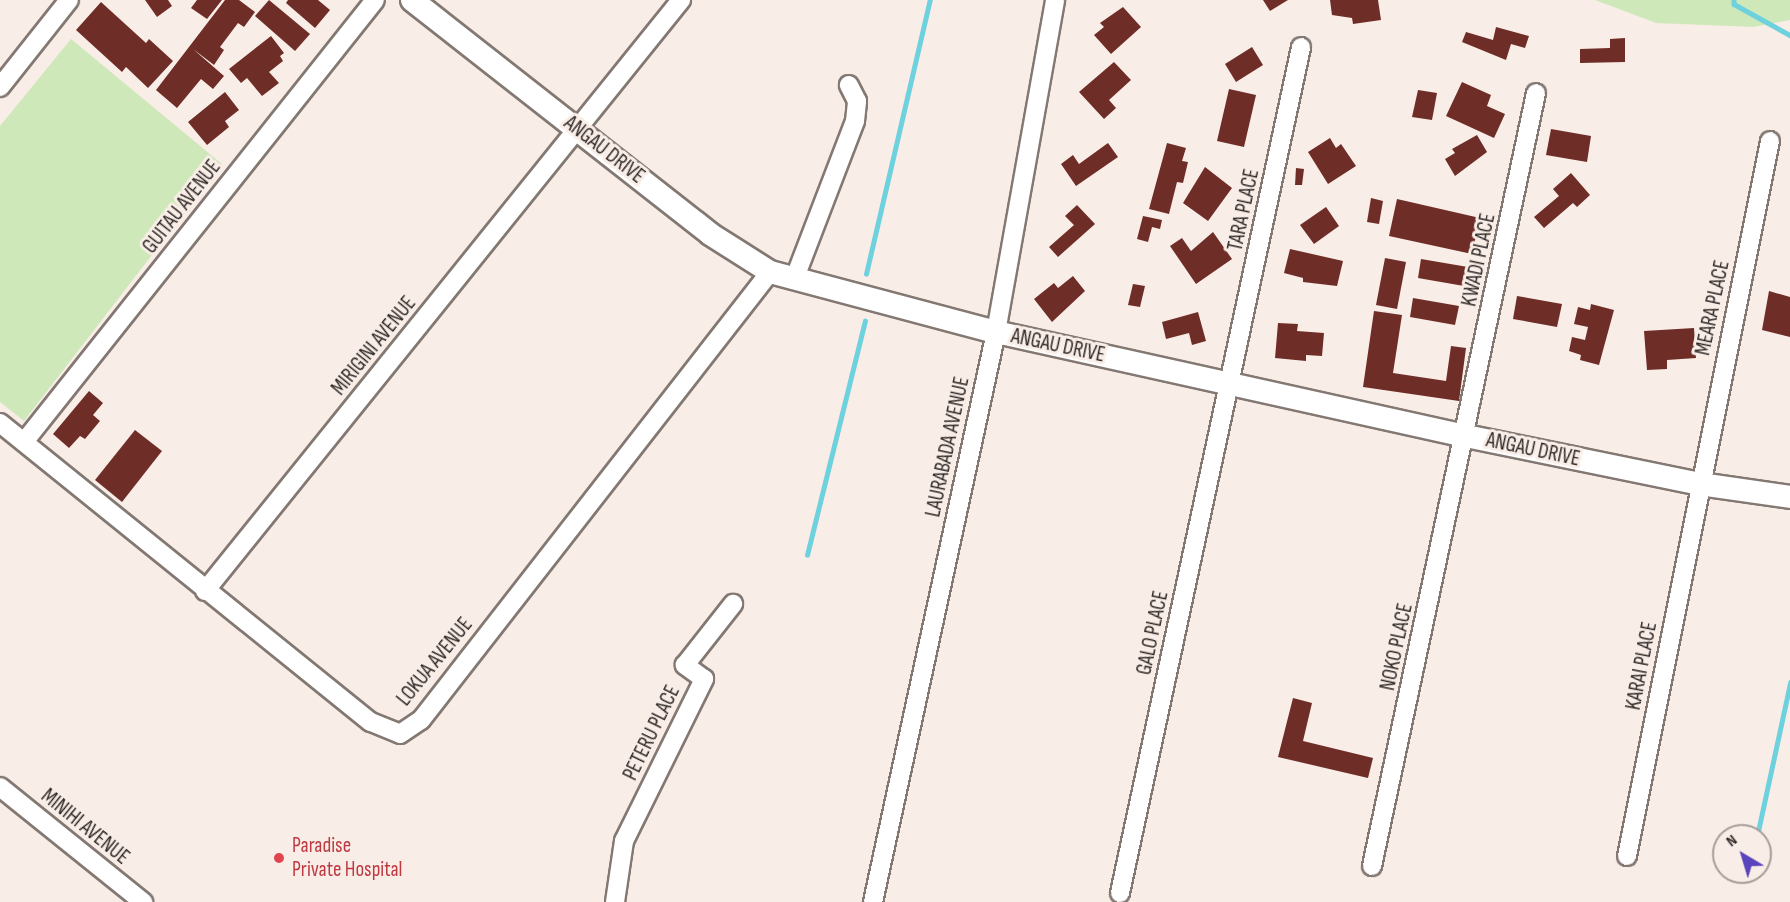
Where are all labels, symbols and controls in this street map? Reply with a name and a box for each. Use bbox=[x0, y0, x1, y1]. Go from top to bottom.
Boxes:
street label: ANGAU DRIVE bbox=[559, 111, 649, 189]
street label: GUITAU AVENUE bbox=[138, 155, 226, 259]
street label: TARA PLACE bbox=[1223, 167, 1265, 253]
street label: KWADI PLACE bbox=[1457, 211, 1501, 309]
street label: MEARA PLACE bbox=[1691, 258, 1735, 358]
street label: MIRIGINI AVENUE bbox=[326, 291, 422, 401]
street label: ANGAU DRIVE bbox=[1009, 324, 1107, 368]
street label: LAURABADA AVENUE bbox=[921, 375, 975, 519]
street label: ANGAU DRIVE bbox=[1484, 428, 1582, 472]
street label: GALO PLACE bbox=[1132, 589, 1174, 677]
street label: NOKO PLACE bbox=[1375, 601, 1419, 693]
street label: LOKUA AVENUE bbox=[392, 613, 478, 711]
street label: KARAI PLACE bbox=[1621, 620, 1663, 712]
street label: PETERU PLACE bbox=[618, 681, 686, 785]
street label: MINIHI AVENUE bbox=[36, 784, 134, 870]
north arrow bbox=[1712, 824, 1772, 884]
text: N bbox=[1723, 831, 1741, 851]
place label: Paradise Private Hospital bbox=[292, 833, 403, 883]
marker: Paradise Private Hospital bbox=[270, 849, 288, 867]

